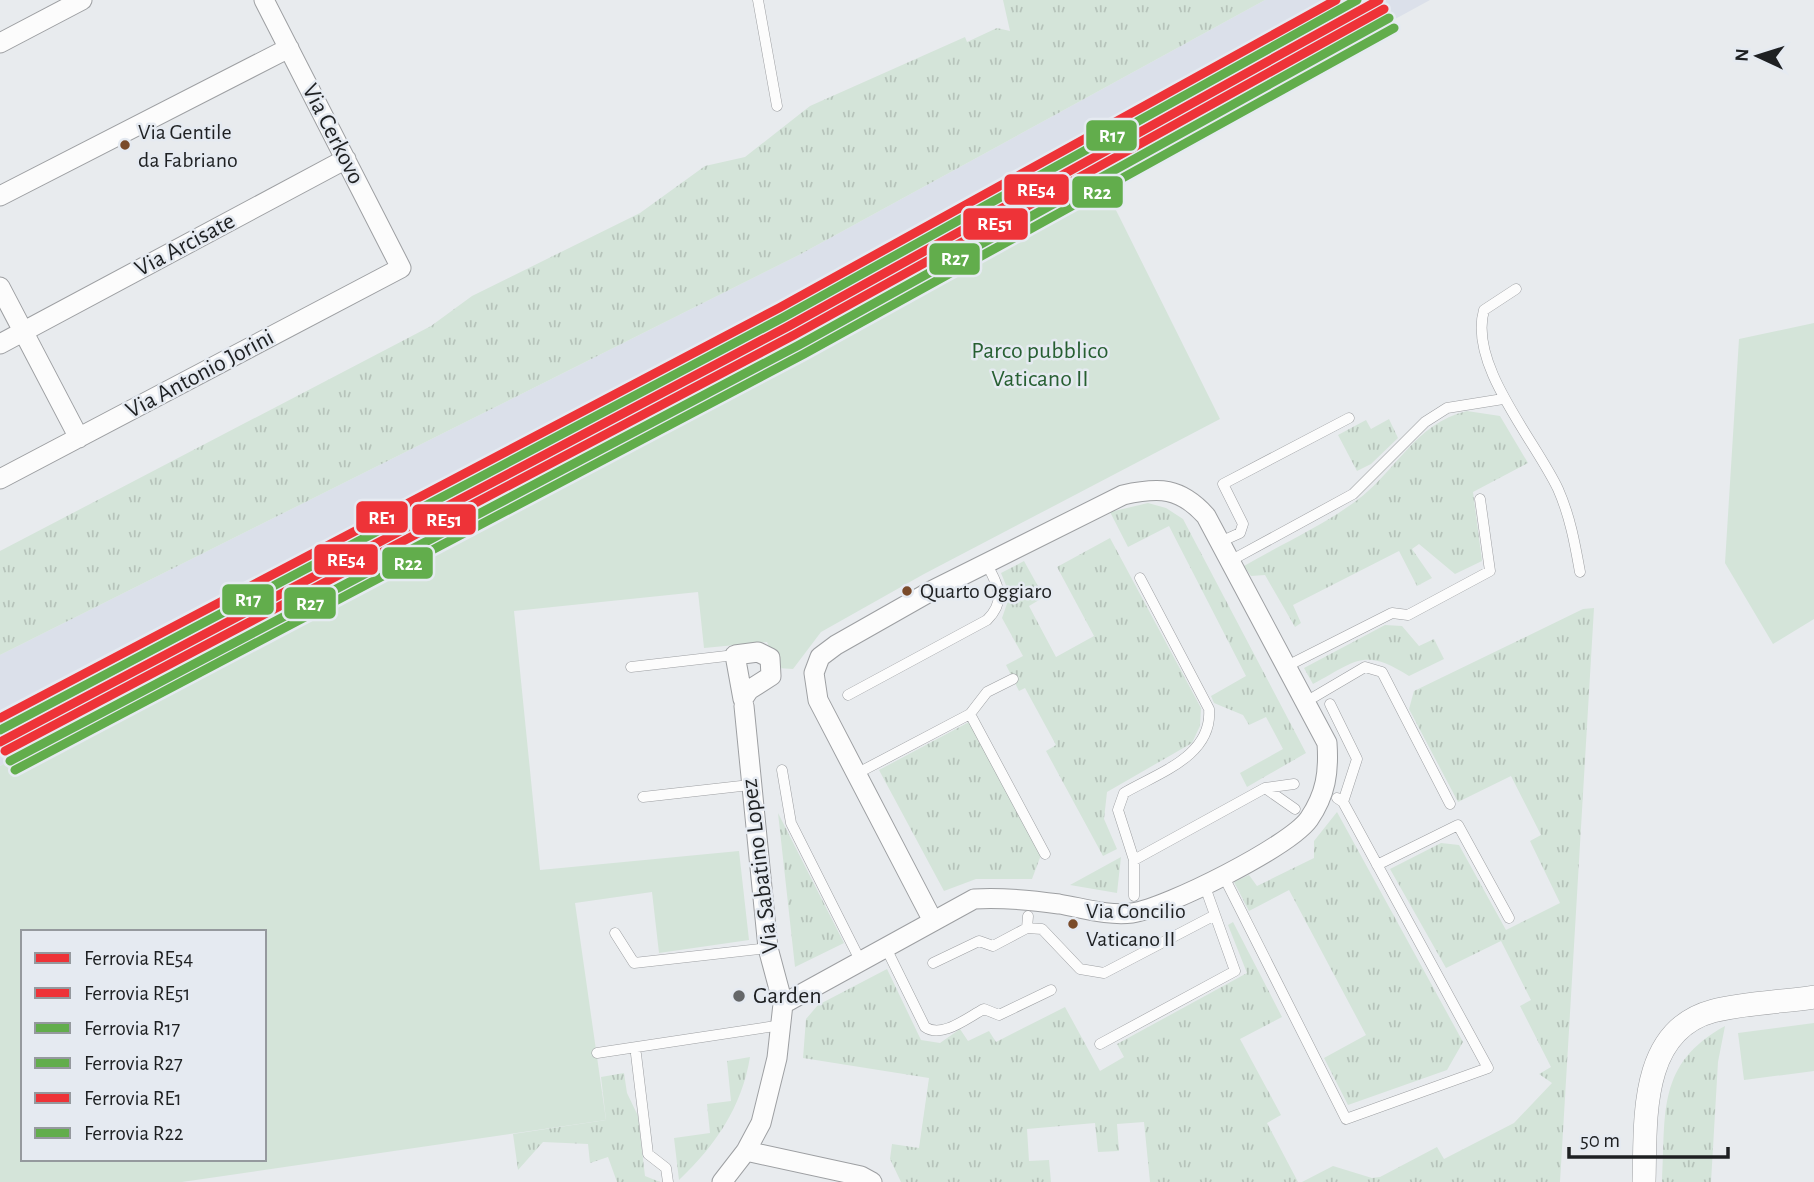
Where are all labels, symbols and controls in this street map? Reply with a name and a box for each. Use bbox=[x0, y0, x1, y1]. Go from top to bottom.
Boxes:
north arrow bbox=[1723, 21, 1793, 91]
text: N bbox=[1733, 48, 1752, 62]
street label: Via Cerkovo bbox=[298, 80, 368, 188]
line badge: R17 bbox=[1085, 119, 1138, 152]
place label: Via Gentile da Fabriano bbox=[138, 121, 238, 171]
text: R17 bbox=[1099, 127, 1125, 146]
marker: Via Gentile da Fabriano bbox=[118, 138, 132, 152]
line badge: RE54 bbox=[1003, 173, 1070, 206]
line badge: R22 bbox=[1071, 175, 1124, 209]
text: RE54 bbox=[1017, 181, 1056, 200]
text: R22 bbox=[1082, 184, 1112, 203]
line badge: RE51 bbox=[962, 207, 1029, 241]
street label: Via Arcisate bbox=[131, 209, 239, 281]
text: RE51 bbox=[977, 215, 1013, 234]
line badge: R27 bbox=[928, 242, 981, 276]
text: R27 bbox=[941, 250, 969, 269]
street label: Via Antonio Jorini bbox=[122, 325, 278, 423]
park label: Parco pubblico Vaticano II bbox=[971, 339, 1109, 391]
line badge: RE1 bbox=[355, 500, 409, 534]
line badge: RE51 bbox=[411, 503, 477, 536]
text: RE1 bbox=[368, 509, 396, 528]
text: RE51 bbox=[426, 511, 462, 530]
line badge: RE54 bbox=[313, 543, 379, 576]
line badge: R22 bbox=[381, 546, 434, 580]
text: RE54 bbox=[327, 551, 366, 570]
text: R22 bbox=[393, 555, 423, 574]
place label: Quarto Oggiaro bbox=[920, 580, 1052, 602]
line badge: R17 bbox=[221, 583, 275, 616]
marker: Quarto Oggiaro bbox=[900, 584, 914, 598]
line badge: R27 bbox=[283, 586, 337, 620]
text: R17 bbox=[235, 591, 261, 610]
text: R27 bbox=[296, 595, 324, 614]
street label: Via Sabatino Lopez bbox=[737, 777, 783, 955]
place label: Via Concilio Vaticano II bbox=[1086, 900, 1186, 950]
marker: Via Concilio Vaticano II bbox=[1066, 917, 1080, 931]
legend bbox=[21, 930, 266, 1161]
text: Ferrovia RE54 bbox=[84, 948, 193, 969]
text: Ferrovia RE51 bbox=[84, 983, 191, 1004]
place label: Garden bbox=[753, 984, 822, 1008]
marker: Garden bbox=[731, 988, 747, 1004]
text: Ferrovia R17 bbox=[84, 1018, 181, 1039]
text: Ferrovia R27 bbox=[84, 1053, 183, 1074]
text: Ferrovia RE1 bbox=[84, 1088, 182, 1109]
scale bar bbox=[1569, 1116, 1728, 1160]
text: Ferrovia R22 bbox=[84, 1123, 184, 1144]
text: 50 m bbox=[1580, 1130, 1620, 1151]

